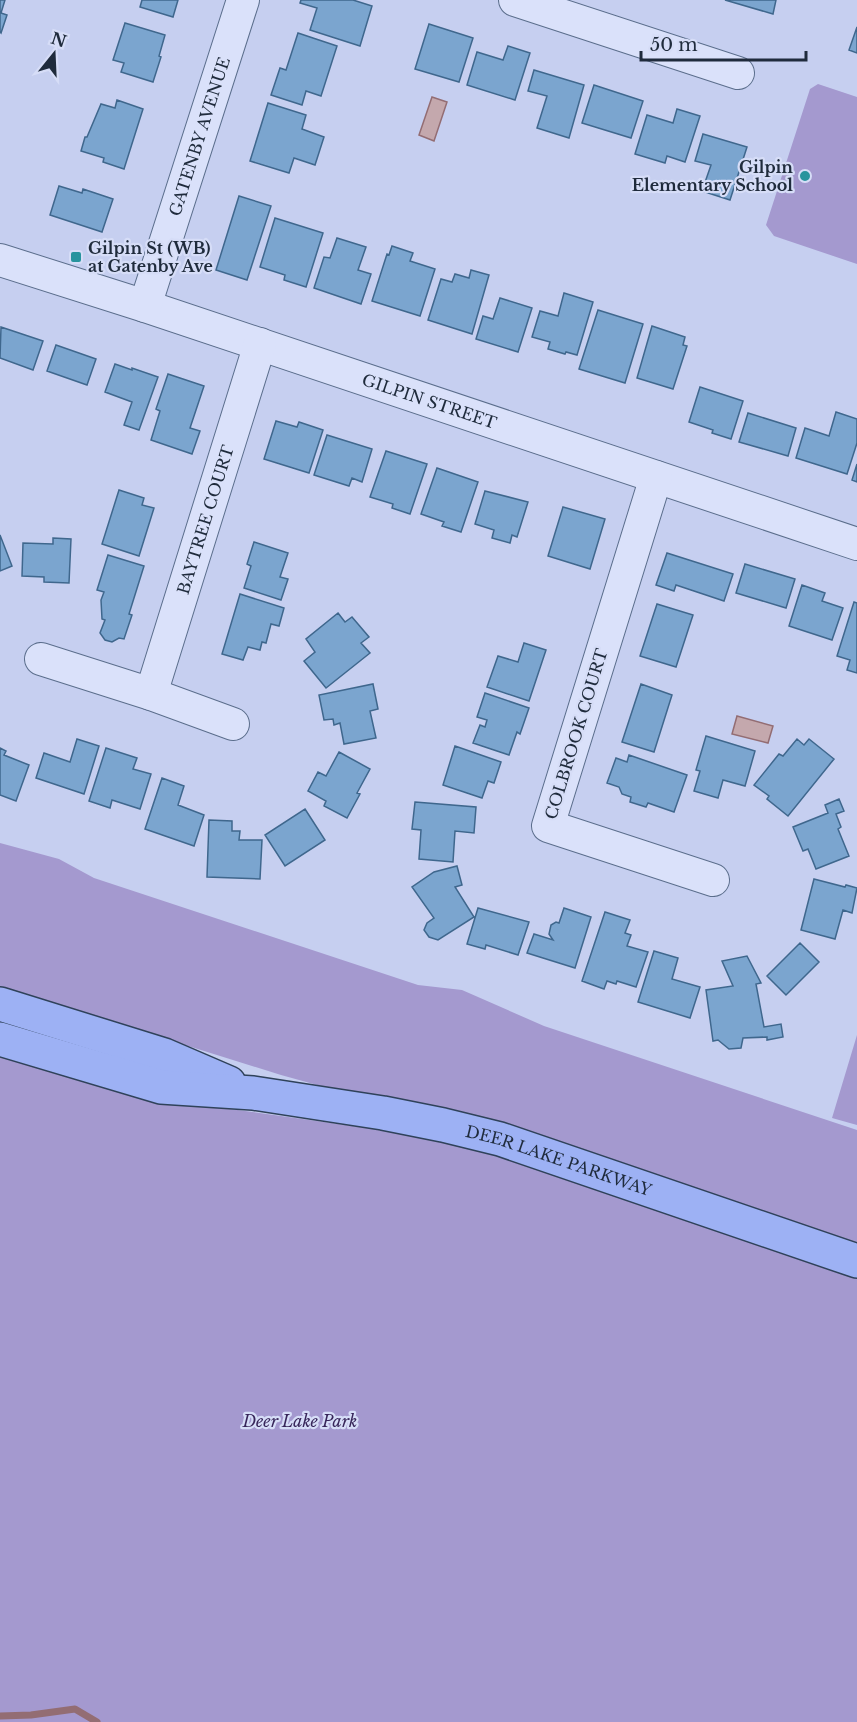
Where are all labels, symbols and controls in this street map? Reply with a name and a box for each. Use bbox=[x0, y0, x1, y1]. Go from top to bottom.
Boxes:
north arrow bbox=[24, 24, 84, 84]
scale bar bbox=[641, 24, 806, 62]
text: N bbox=[48, 28, 69, 52]
text: 50 m bbox=[650, 34, 698, 56]
street label: GATENBY AVENUE bbox=[164, 54, 234, 218]
place label: Gilpin Elementary School bbox=[632, 157, 793, 195]
marker: Gilpin Elementary School bbox=[798, 169, 812, 183]
place label: Gilpin St (WB) at Gatenby Ave bbox=[88, 238, 213, 276]
marker: Gilpin St (WB) at Gatenby Ave bbox=[69, 250, 83, 264]
street label: GILPIN STREET bbox=[360, 369, 499, 433]
street label: BAYTREE COURT bbox=[173, 443, 238, 597]
street label: COLBROOK COURT bbox=[541, 646, 612, 822]
street label: DEER LAKE PARKWAY bbox=[464, 1121, 655, 1200]
park label: Deer Lake Park bbox=[242, 1411, 357, 1431]

